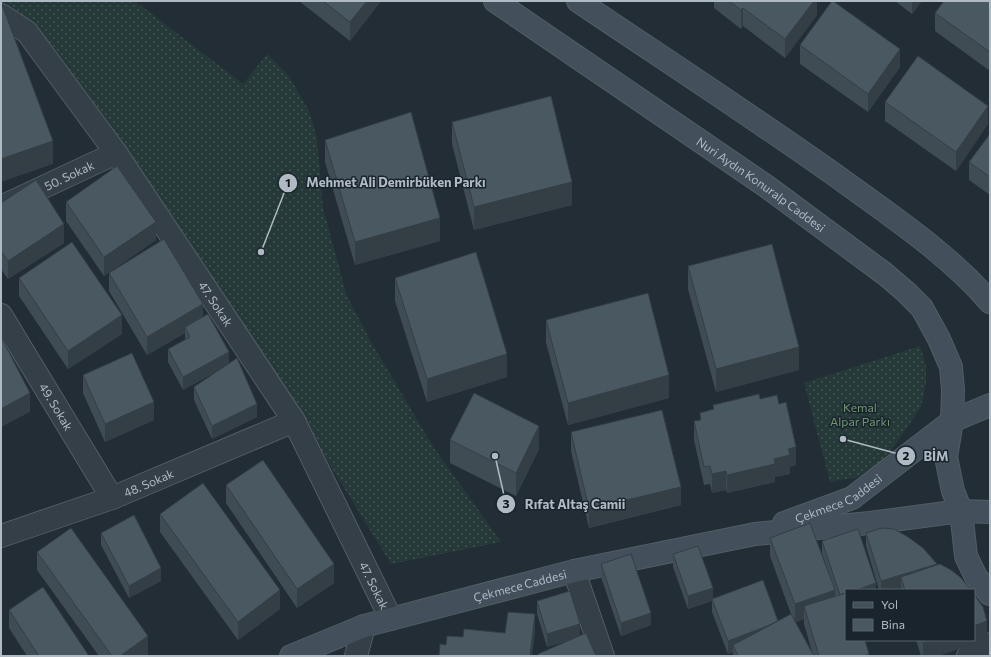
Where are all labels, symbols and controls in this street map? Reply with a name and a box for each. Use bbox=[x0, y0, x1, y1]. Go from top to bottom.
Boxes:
street label: Nuri Aydın Konuralp Caddesi bbox=[694, 134, 828, 234]
street label: 50. Sokak bbox=[42, 157, 96, 193]
callout: Mehmet Ali Demirbüken Parkı bbox=[278, 170, 493, 195]
text: Mehmet Ali Demirbüken Parkı bbox=[306, 174, 486, 190]
text: 1 bbox=[285, 175, 291, 189]
street label: 47. Sokak bbox=[196, 278, 236, 329]
street label: 49. Sokak bbox=[37, 380, 76, 433]
park label: Kemal Alpar Parkı bbox=[830, 400, 890, 428]
callout: BİM bbox=[896, 443, 957, 468]
text: 2 bbox=[903, 448, 910, 462]
text: BİM bbox=[923, 448, 949, 464]
street label: 48. Sokak bbox=[121, 466, 176, 499]
street label: Çekmece Caddesi bbox=[793, 471, 884, 525]
callout: Rıfat Altaş Camii bbox=[496, 491, 633, 516]
text: 3 bbox=[503, 496, 510, 510]
text: Rıfat Altaş Camii bbox=[525, 496, 625, 512]
street label: 47. Sokak bbox=[357, 559, 392, 612]
street label: Çekmece Caddesi bbox=[472, 566, 568, 604]
legend bbox=[845, 589, 975, 641]
text: Yol bbox=[881, 597, 898, 611]
text: Bina bbox=[881, 617, 905, 631]

